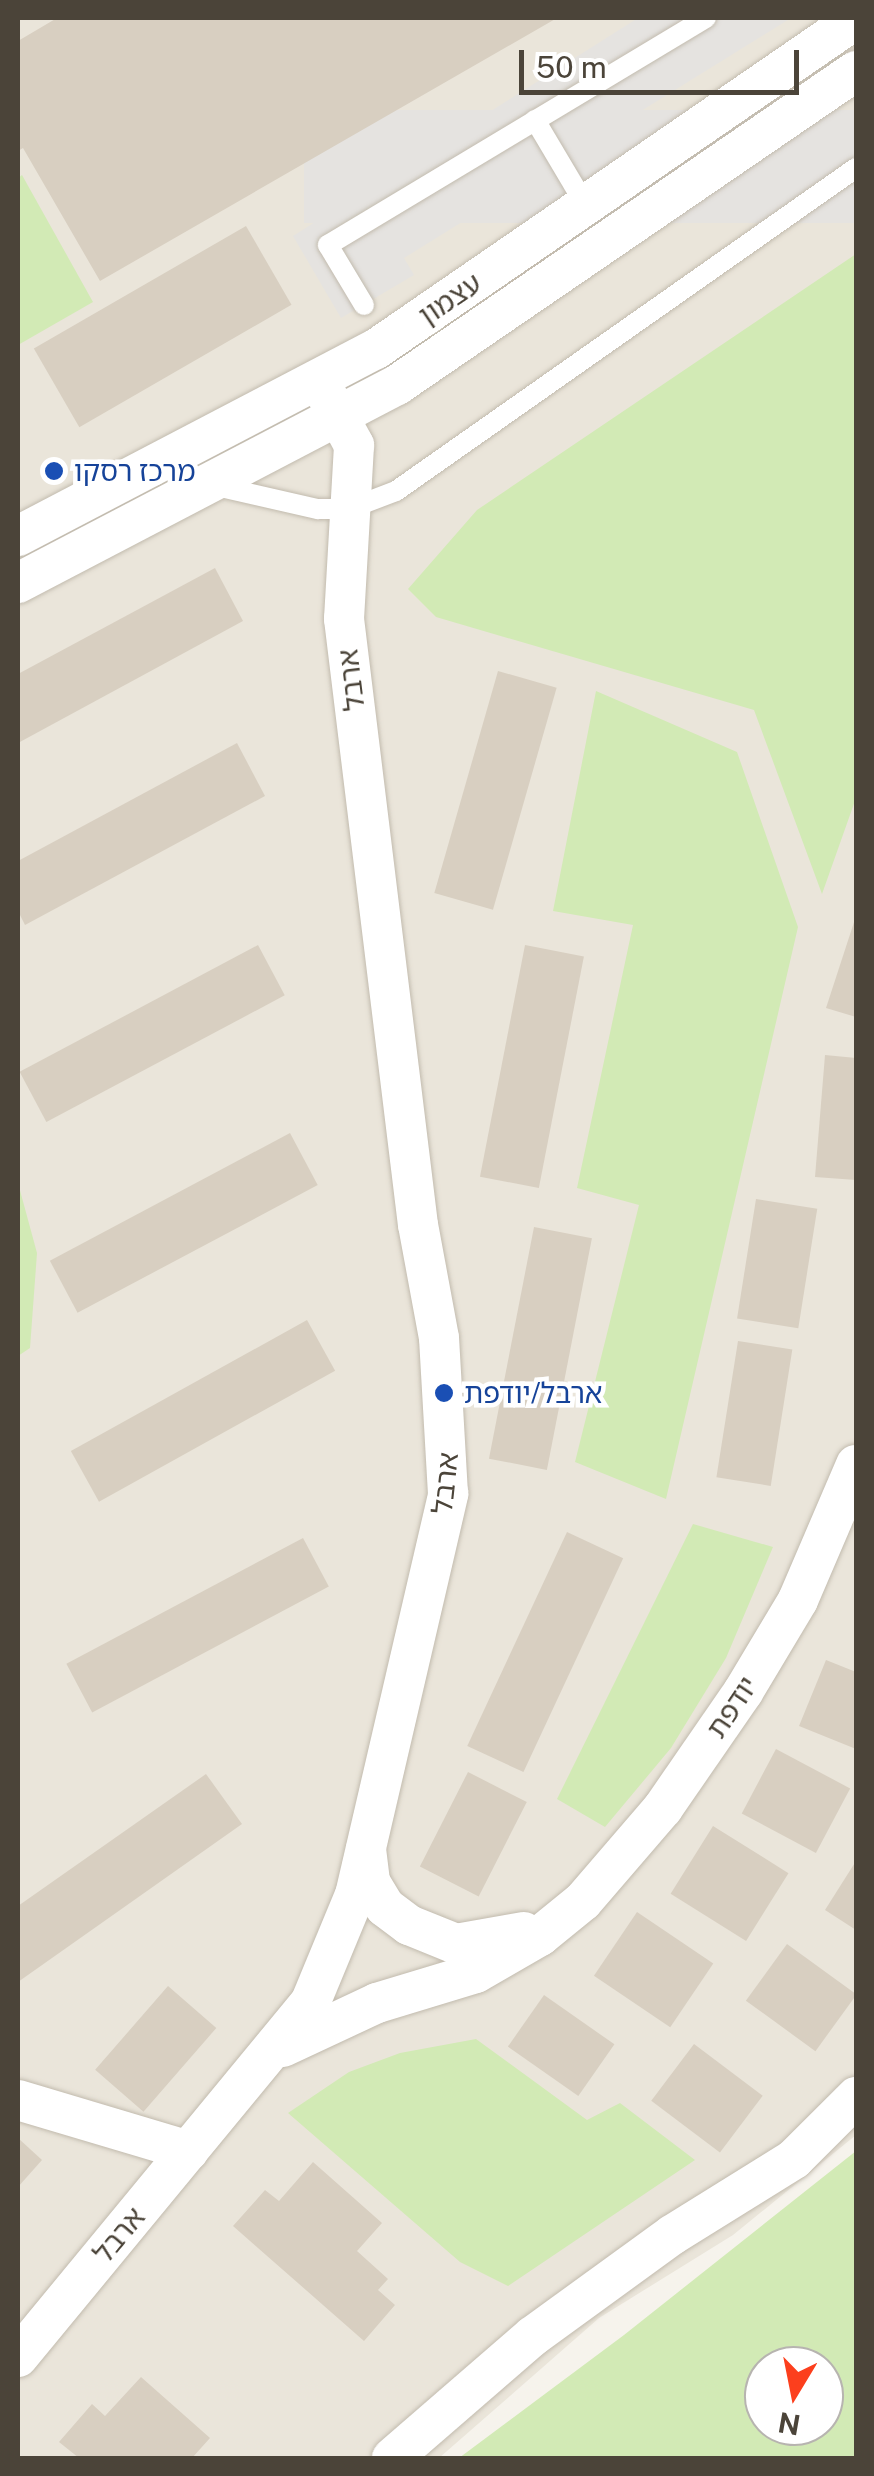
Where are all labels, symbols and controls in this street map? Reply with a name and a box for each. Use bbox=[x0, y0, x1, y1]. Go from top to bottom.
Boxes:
scale bar bbox=[524, 30, 804, 92]
text: 50 m bbox=[536, 49, 607, 85]
street label: עצמון bbox=[412, 266, 488, 332]
place label: מרכז רסקו bbox=[74, 454, 195, 488]
marker: מרכז רסקו bbox=[43, 460, 65, 482]
street label: ארבל bbox=[331, 647, 371, 713]
place label: ארבל/יודפת bbox=[464, 1376, 603, 1410]
marker: ארבל/יודפת bbox=[433, 1382, 455, 1404]
street label: ארבל bbox=[425, 1450, 465, 1516]
street label: יודפת bbox=[699, 1670, 765, 1744]
street label: ארבל bbox=[86, 2201, 152, 2269]
north arrow bbox=[744, 2346, 844, 2446]
text: N bbox=[775, 2406, 803, 2442]

